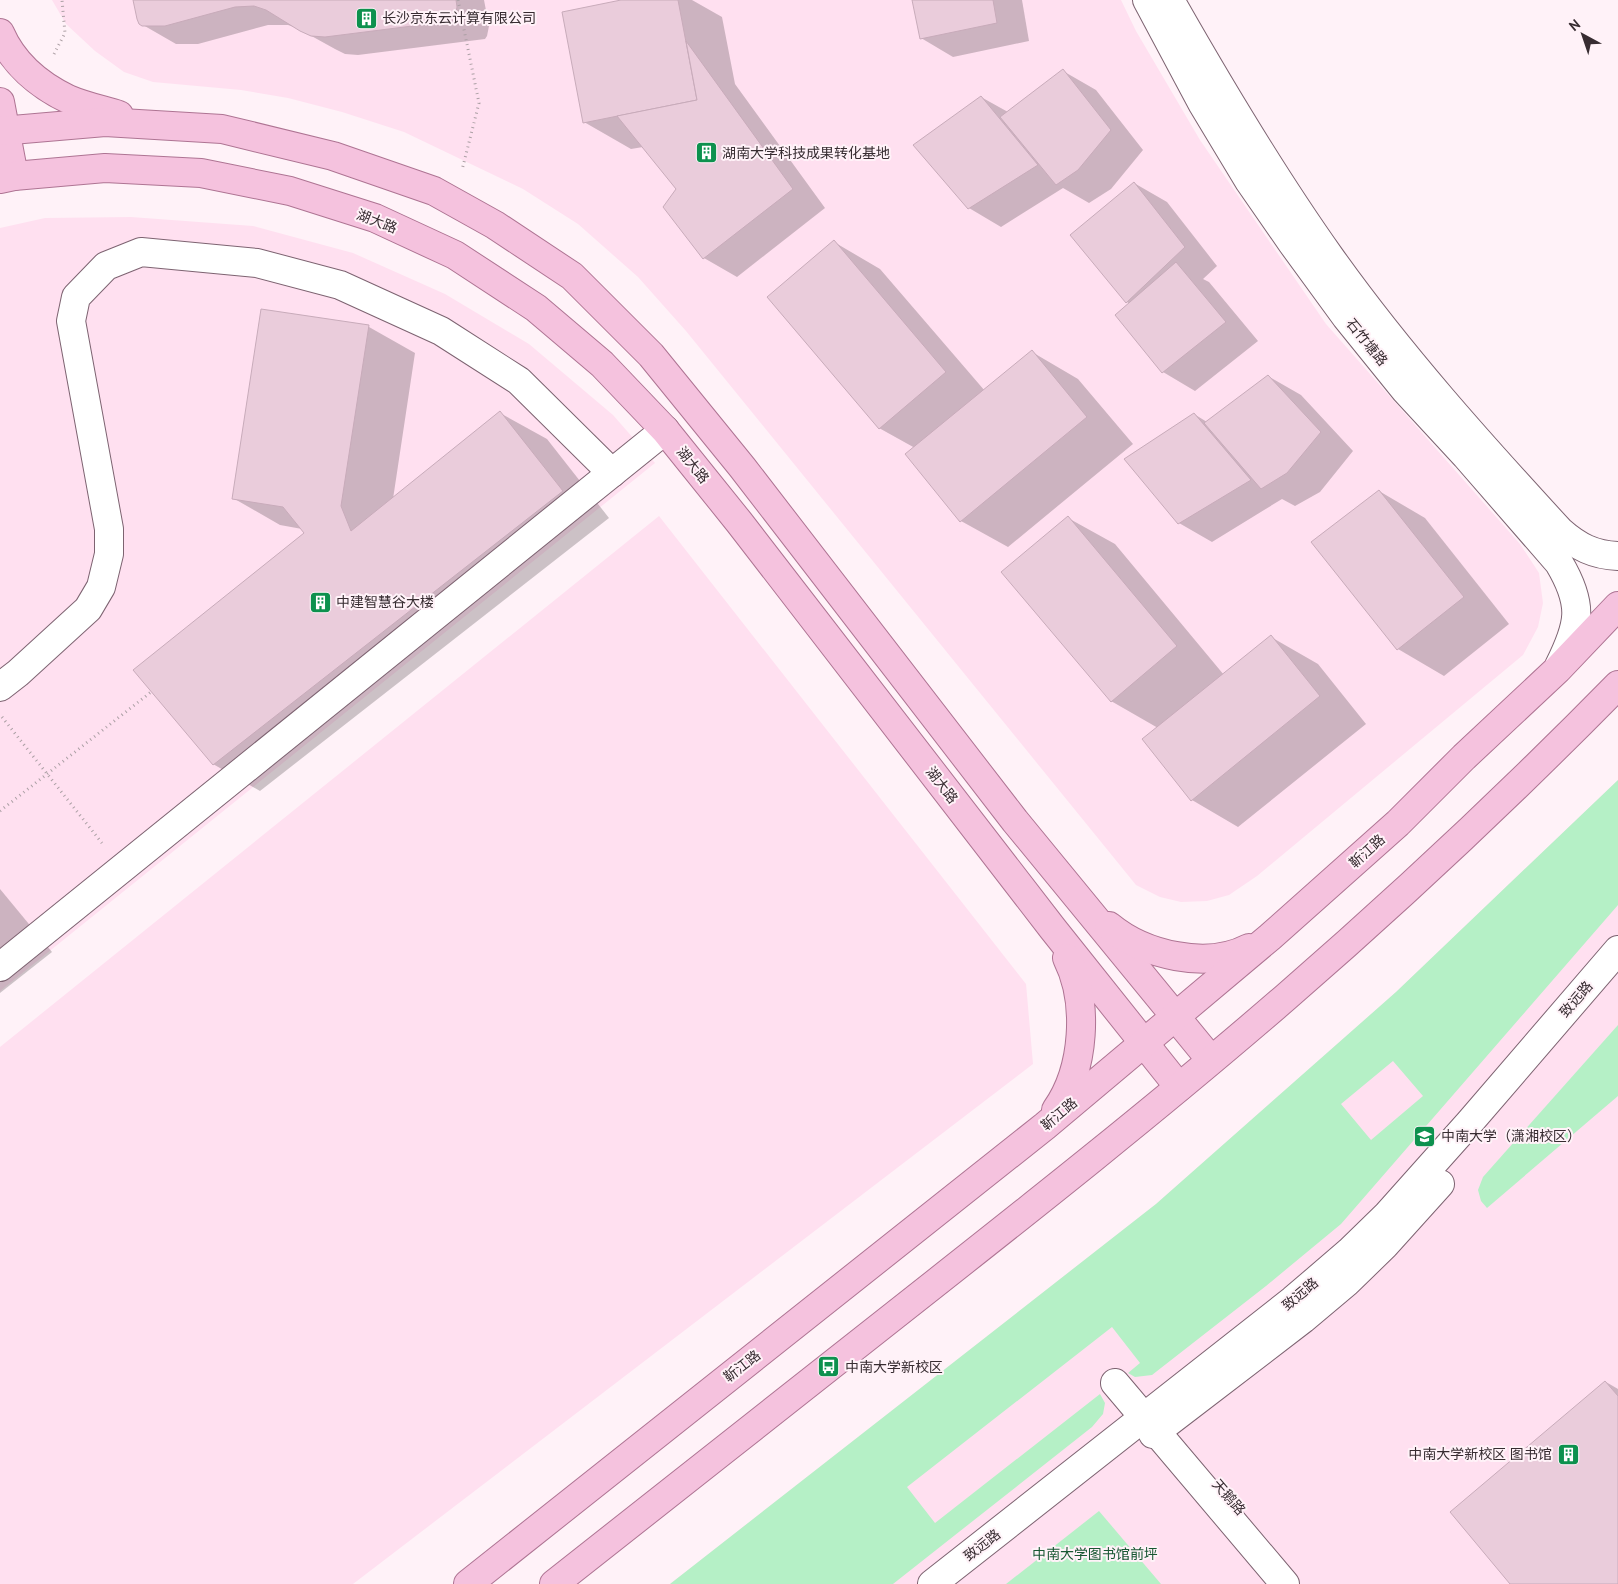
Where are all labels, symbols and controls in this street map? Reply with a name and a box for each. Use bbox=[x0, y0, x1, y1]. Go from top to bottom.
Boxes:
building icon: 长沙京东云计算有限公司 bbox=[354, 6, 378, 30]
place label: 长沙京东云计算有限公司 bbox=[382, 9, 536, 27]
north arrow bbox=[1558, 10, 1608, 60]
text: N bbox=[1565, 15, 1584, 35]
building icon: 湖南大学科技成果转化基地 bbox=[694, 141, 718, 165]
place label: 湖南大学科技成果转化基地 bbox=[722, 144, 890, 162]
street label: 湖大路 bbox=[354, 205, 400, 237]
street label: 石竹塘路 bbox=[1342, 315, 1392, 369]
street label: 湖大路 bbox=[673, 443, 713, 487]
building icon: 中建智慧谷大楼 bbox=[308, 590, 332, 614]
place label: 中建智慧谷大楼 bbox=[336, 593, 434, 611]
street label: 湖大路 bbox=[922, 763, 962, 807]
street label: 靳江路 bbox=[1345, 830, 1389, 872]
street label: 致远路 bbox=[1555, 977, 1597, 1021]
street label: 靳江路 bbox=[1037, 1094, 1081, 1134]
school or university icon: 中南大学（潇湘校区） bbox=[1413, 1124, 1437, 1148]
place label: 中南大学（潇湘校区） bbox=[1441, 1127, 1581, 1145]
street label: 致远路 bbox=[1278, 1274, 1322, 1314]
street label: 靳江路 bbox=[720, 1346, 764, 1386]
bus stop icon: 中南大学新校区 bbox=[817, 1355, 841, 1379]
place label: 中南大学新校区 bbox=[845, 1358, 943, 1376]
building icon: 中南大学新校区 图书馆 bbox=[1556, 1442, 1580, 1466]
place label: 中南大学新校区 图书馆 bbox=[1408, 1445, 1552, 1463]
street label: 天鹅路 bbox=[1208, 1475, 1250, 1519]
street label: 致远路 bbox=[960, 1525, 1004, 1565]
park label: 中南大学图书馆前坪 bbox=[1032, 1545, 1158, 1563]

